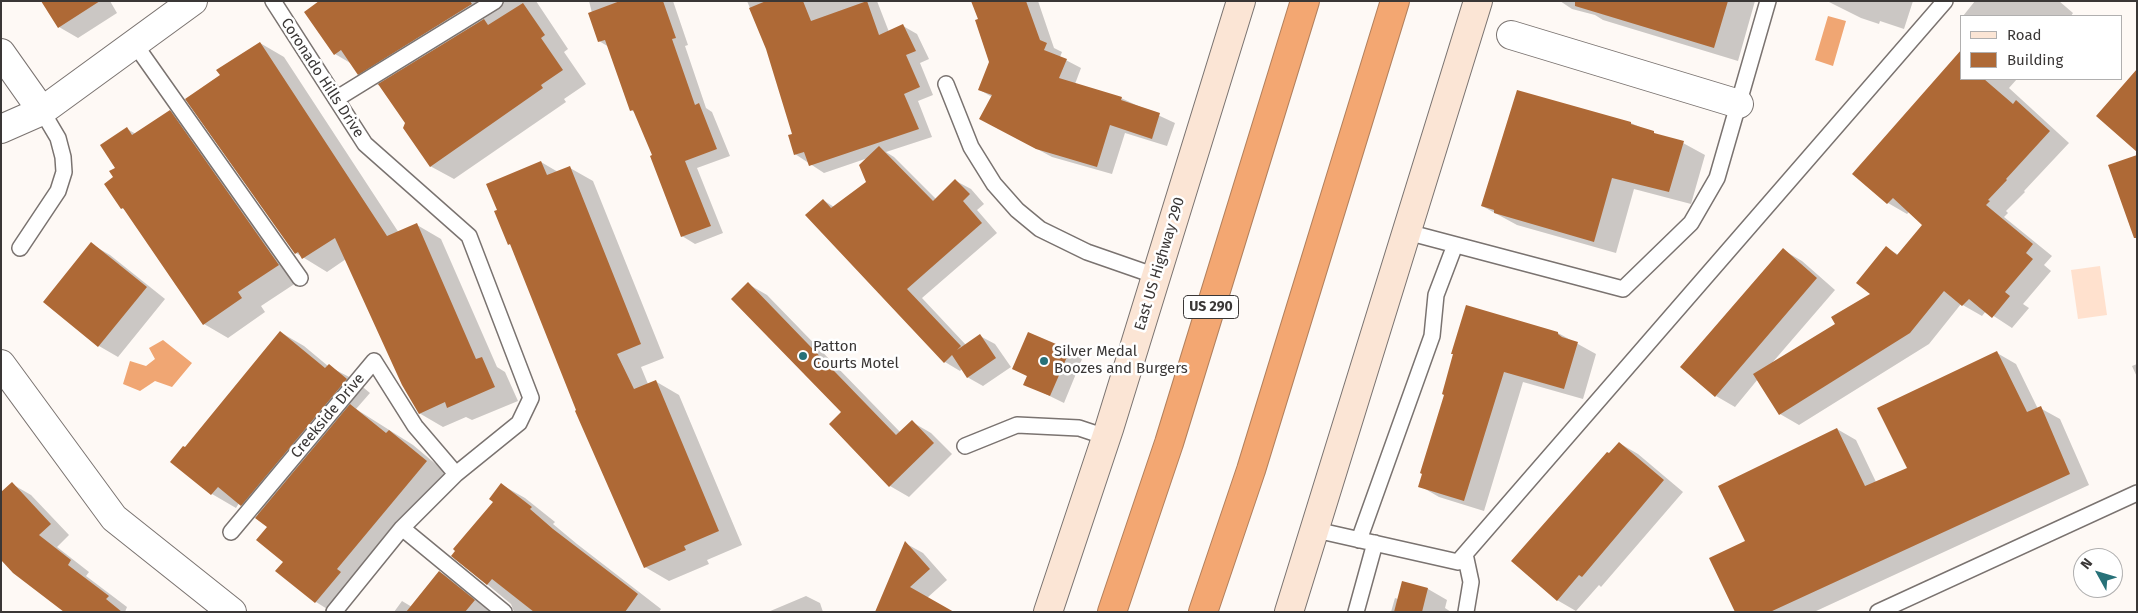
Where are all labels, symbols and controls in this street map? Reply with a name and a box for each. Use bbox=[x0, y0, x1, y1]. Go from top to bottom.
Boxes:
street label: Coronado Hills Drive bbox=[277, 15, 367, 141]
legend bbox=[1960, 15, 2123, 80]
text: Road bbox=[2007, 26, 2042, 44]
text: Building bbox=[2007, 51, 2063, 69]
street label: East US Highway 290 bbox=[1131, 195, 1189, 333]
road number: US 290 bbox=[1184, 296, 1238, 318]
place label: Patton Courts Motel bbox=[813, 338, 899, 373]
place label: Silver Medal Boozes and Burgers bbox=[1054, 343, 1188, 378]
marker: Patton Courts Motel bbox=[797, 350, 809, 362]
marker: Silver Medal Boozes and Burgers bbox=[1038, 355, 1050, 367]
street label: Creekside Drive bbox=[287, 370, 369, 462]
north arrow bbox=[2073, 548, 2123, 598]
text: N bbox=[2077, 555, 2096, 573]

